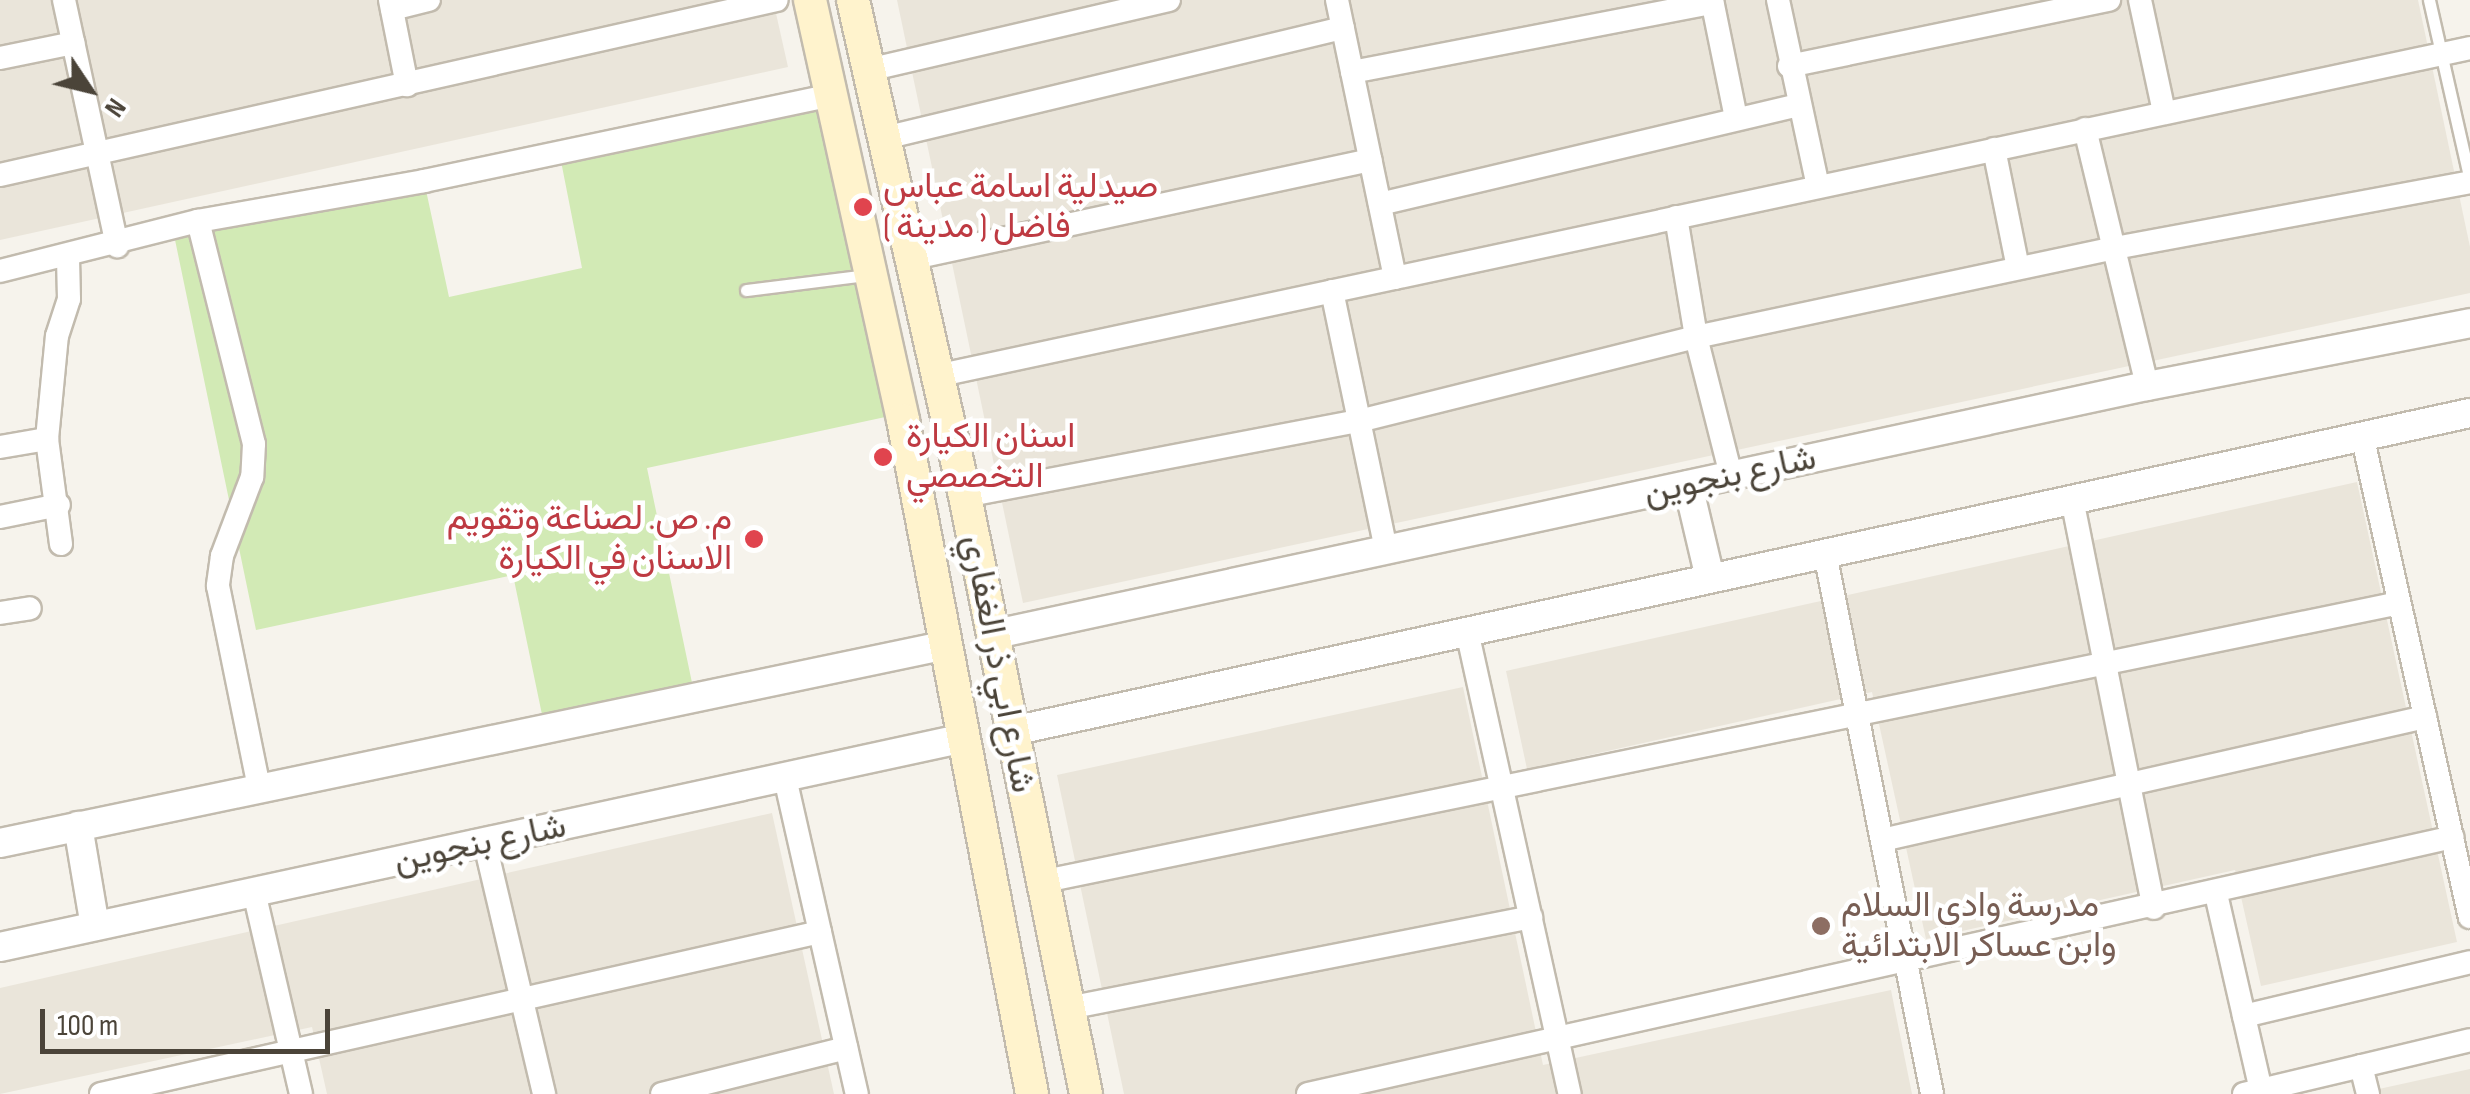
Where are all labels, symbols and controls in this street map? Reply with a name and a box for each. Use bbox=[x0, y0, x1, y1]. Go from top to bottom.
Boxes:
north arrow bbox=[40, 40, 140, 140]
text: N bbox=[97, 92, 133, 123]
place label: صيدلية اسامة عباس فاضل ( مدينة ) bbox=[883, 166, 1158, 248]
marker: صيدلية اسامة عباس فاضل ( مدينة ) bbox=[852, 196, 874, 218]
place label: اسنان الكيارة التخصصي bbox=[906, 416, 1075, 498]
street label: شارع بنجوين bbox=[1640, 437, 1820, 515]
marker: اسنان الكيارة التخصصي bbox=[870, 444, 896, 470]
place label: م. ص. لصناعة وتقويم الاسنان في الكيارة bbox=[447, 498, 732, 580]
marker: م. ص. لصناعة وتقويم الاسنان في الكيارة bbox=[741, 526, 767, 552]
street label: شارع ابي ذر الغفاري bbox=[952, 532, 1044, 796]
street label: شارع بنجوين bbox=[390, 805, 570, 883]
place label: مدرسة وادي السلام وابن عساكر الابتدائية bbox=[1841, 885, 2117, 967]
marker: مدرسة وادي السلام وابن عساكر الابتدائية bbox=[1810, 915, 1832, 937]
scale bar bbox=[45, 989, 335, 1051]
text: 100 m bbox=[57, 1008, 118, 1044]

